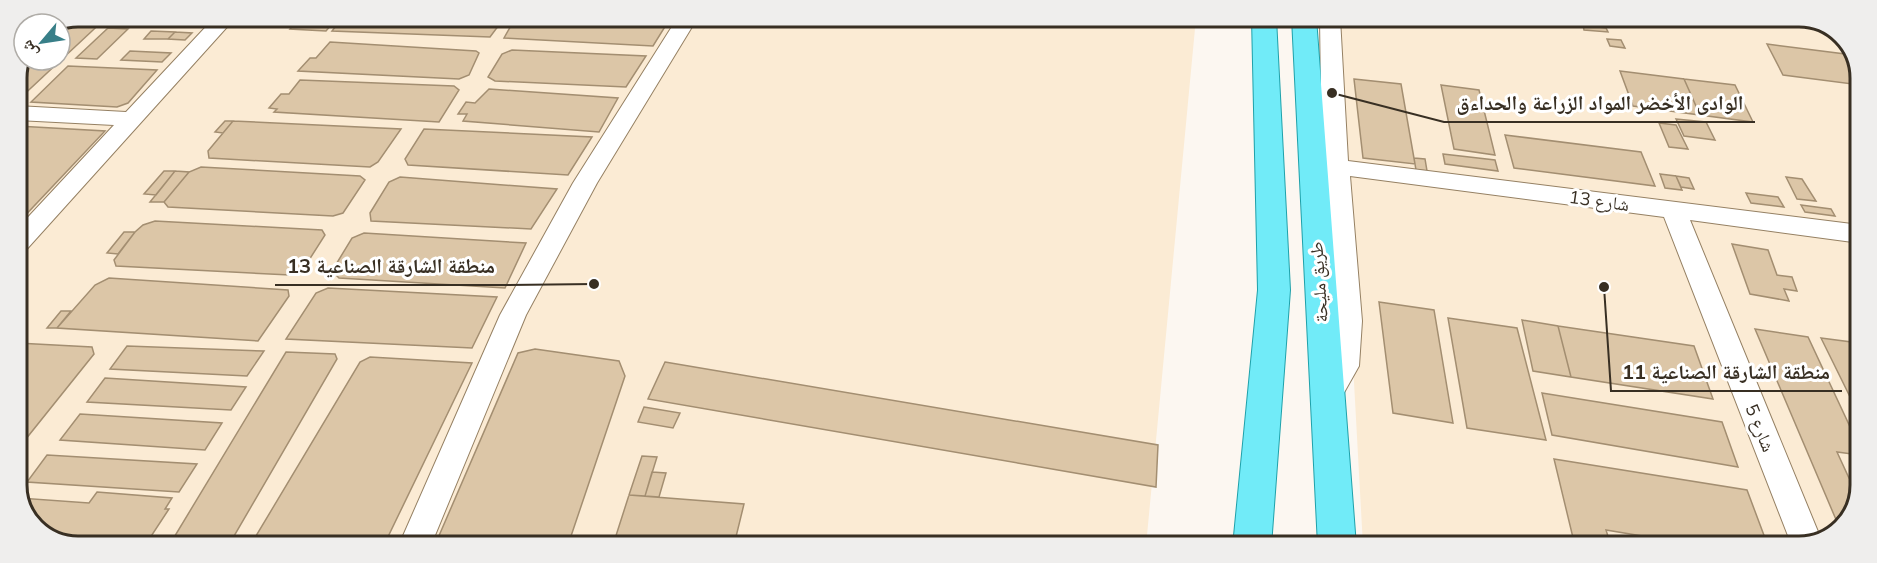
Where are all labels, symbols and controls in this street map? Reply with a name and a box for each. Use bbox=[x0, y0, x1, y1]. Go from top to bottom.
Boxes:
north arrow bbox=[12, 12, 72, 72]
text: ش bbox=[16, 37, 42, 62]
callout: الوادى الأخضر المواد الزراعة والحداءق bbox=[1444, 84, 1755, 122]
text: الوادى الأخضر المواد الزراعة والحداءق bbox=[1457, 90, 1743, 115]
street label: شارع 13 bbox=[1567, 185, 1631, 216]
street label: طريق مليحة bbox=[1304, 241, 1333, 323]
callout: منطقة الشارقة الصناعية 13 bbox=[275, 247, 507, 285]
text: منطقة الشارقة الصناعية 13 bbox=[287, 253, 495, 278]
callout: منطقة الشارقة الصناعية 11 bbox=[1611, 353, 1842, 391]
text: منطقة الشارقة الصناعية 11 bbox=[1622, 359, 1830, 384]
street label: شارع 5 bbox=[1740, 400, 1780, 455]

